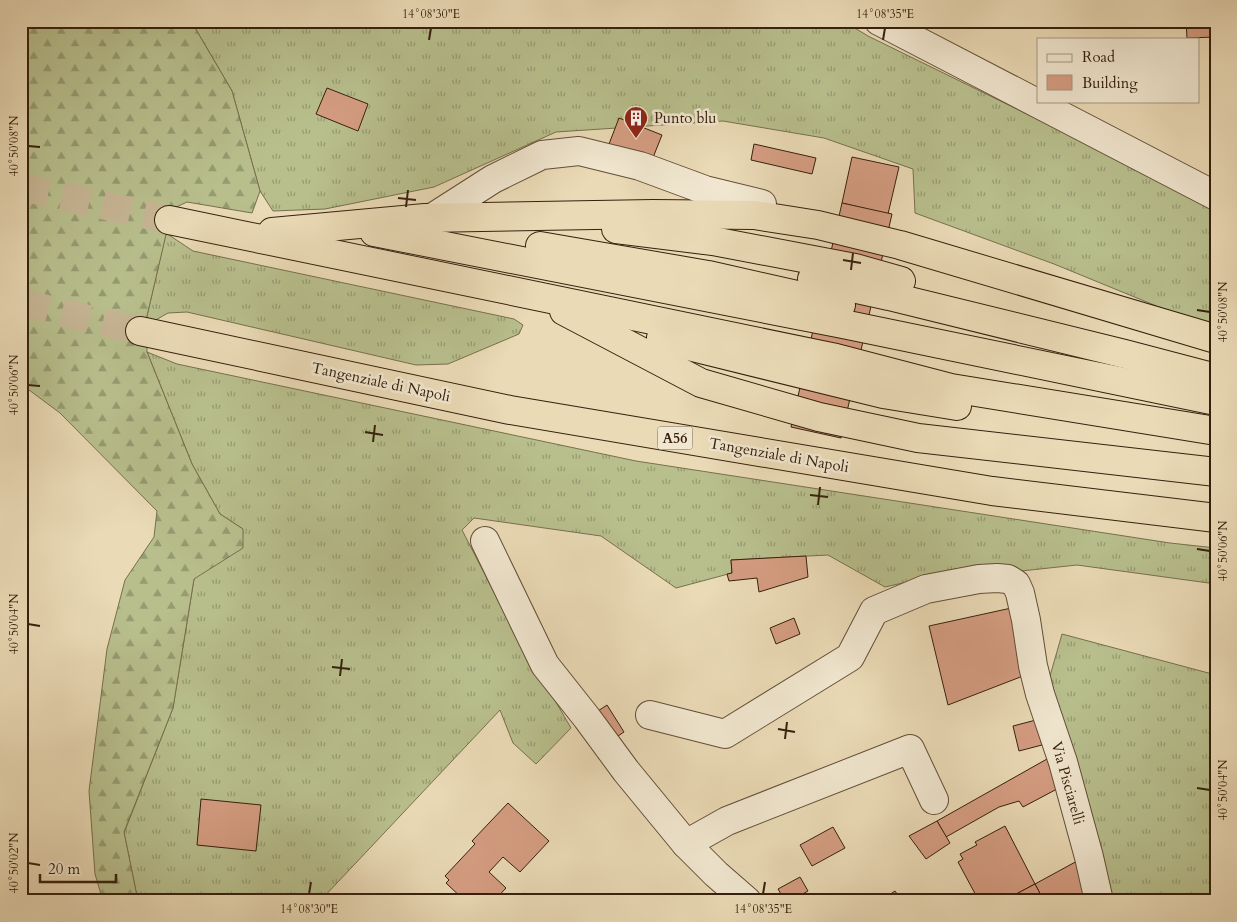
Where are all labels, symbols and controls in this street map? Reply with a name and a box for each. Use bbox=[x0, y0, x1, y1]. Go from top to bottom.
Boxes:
text: 14°08'30"E bbox=[402, 6, 460, 22]
text: 14°08'35"E bbox=[856, 6, 914, 22]
legend bbox=[1037, 38, 1200, 102]
text: Road bbox=[1082, 47, 1115, 67]
text: Building bbox=[1082, 73, 1138, 93]
building icon: Punto blu bbox=[623, 105, 649, 139]
place label: Punto blu bbox=[654, 108, 717, 128]
text: 40°50'08"N bbox=[6, 115, 22, 176]
text: 40°50'08"N bbox=[1215, 281, 1231, 342]
text: 40°50'06"N bbox=[6, 354, 22, 415]
street label: Tangenziale di Napoli bbox=[310, 358, 452, 406]
road number: A56 bbox=[658, 426, 692, 449]
street label: Tangenziale di Napoli bbox=[708, 433, 850, 477]
text: 40°50'06"N bbox=[1215, 520, 1231, 581]
text: 40°50'04"N bbox=[6, 593, 22, 654]
street label: Via Pisciarelli bbox=[1047, 739, 1089, 827]
text: 40°50'04"N bbox=[1215, 759, 1231, 820]
text: 40°50'02"N bbox=[6, 832, 22, 893]
scale bar bbox=[40, 852, 116, 884]
text: 20 m bbox=[48, 859, 80, 879]
text: 14°08'30"E bbox=[280, 901, 338, 917]
text: 14°08'35"E bbox=[734, 901, 792, 917]

